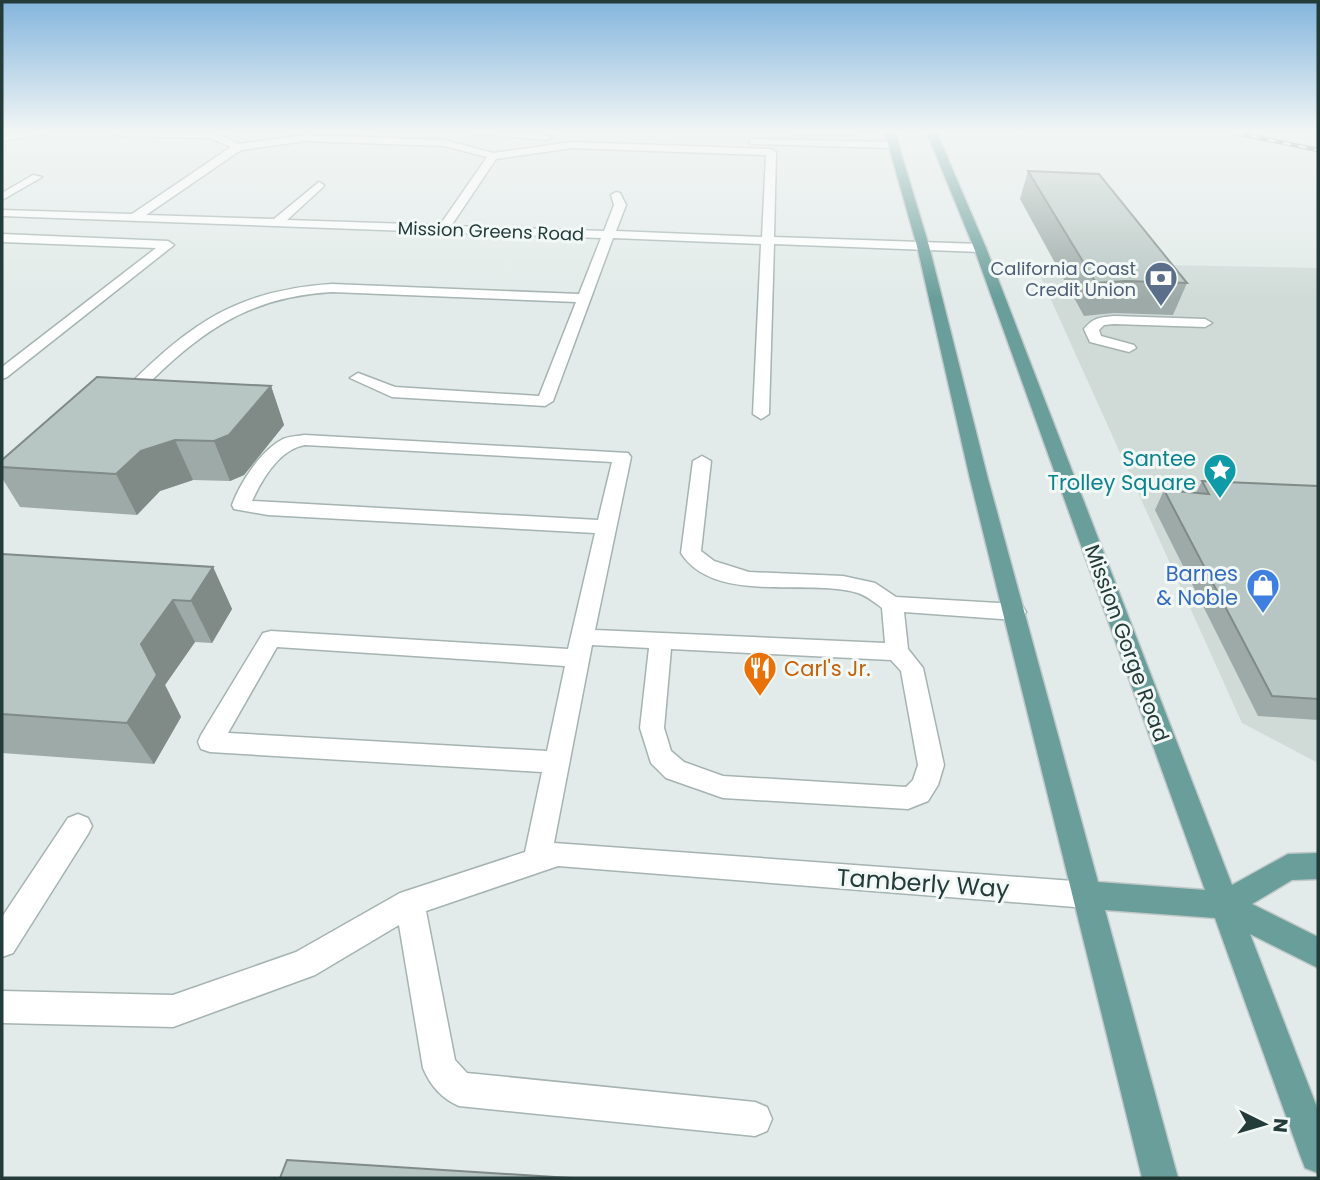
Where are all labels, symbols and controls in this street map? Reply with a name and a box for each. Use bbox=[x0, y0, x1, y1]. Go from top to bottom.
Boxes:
street label: Mission Greens Road bbox=[397, 215, 585, 247]
place label: California Coast Credit Union bbox=[990, 256, 1136, 302]
bank icon: California Coast Credit Union bbox=[1142, 259, 1180, 308]
place label: Santee Trolley Square bbox=[1048, 444, 1196, 497]
place icon: Santee Trolley Square bbox=[1201, 451, 1239, 500]
street label: Mission Gorge Road bbox=[1078, 540, 1176, 746]
place label: Barnes & Noble bbox=[1156, 559, 1238, 612]
shop icon: Barnes & Noble bbox=[1244, 566, 1282, 615]
restaurant icon: Carl's Jr. bbox=[741, 649, 779, 698]
place label: Carl's Jr. bbox=[784, 654, 871, 683]
street label: Tamberly Way bbox=[836, 861, 1011, 906]
north arrow bbox=[1229, 1089, 1299, 1159]
text: N bbox=[1266, 1117, 1295, 1134]

